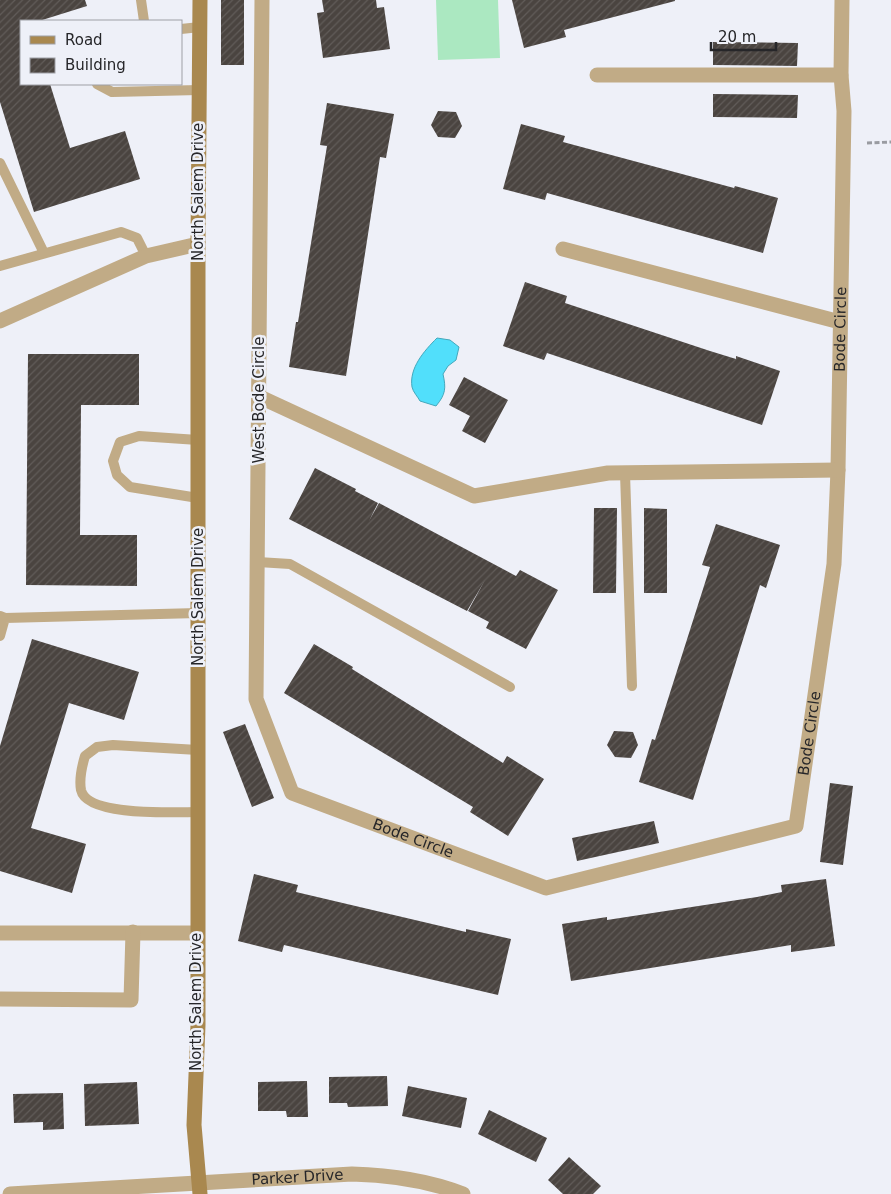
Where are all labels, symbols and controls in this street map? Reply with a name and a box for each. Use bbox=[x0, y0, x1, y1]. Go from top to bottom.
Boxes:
legend bbox=[20, 20, 182, 85]
scale bar bbox=[711, 20, 776, 52]
text: 20 m bbox=[718, 28, 756, 46]
text: Road bbox=[65, 31, 103, 49]
text: Building bbox=[65, 56, 126, 74]
street label: North Salem Drive bbox=[189, 123, 207, 261]
street label: Bode Circle bbox=[831, 287, 850, 372]
street label: West Bode Circle bbox=[250, 337, 268, 463]
street label: North Salem Drive bbox=[189, 528, 207, 666]
street label: Bode Circle bbox=[794, 690, 824, 777]
street label: Bode Circle bbox=[370, 815, 456, 862]
street label: North Salem Drive bbox=[187, 933, 205, 1071]
street label: Parker Drive bbox=[251, 1166, 344, 1189]

